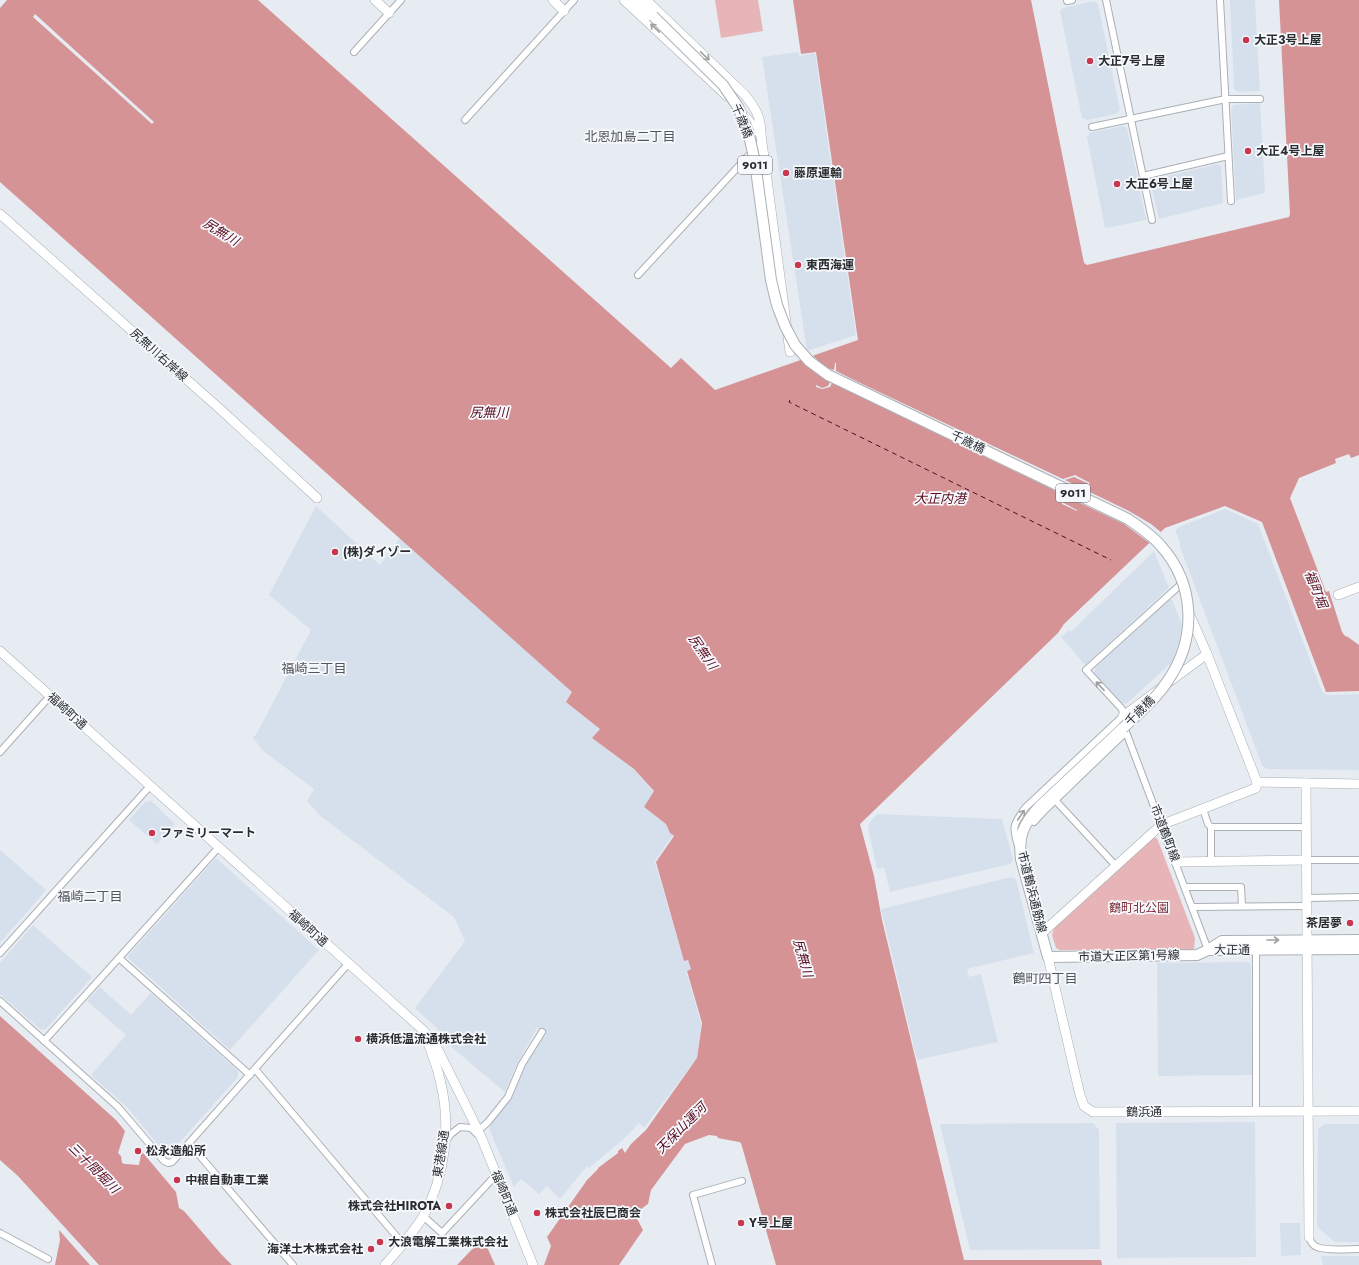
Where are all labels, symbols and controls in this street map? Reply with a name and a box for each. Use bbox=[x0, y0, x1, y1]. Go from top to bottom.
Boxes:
one-way arrow bbox=[650, 23, 660, 33]
place label: 大正3号上屋 bbox=[1254, 31, 1321, 49]
marker: 大正3号上屋 bbox=[1241, 35, 1251, 45]
one-way arrow bbox=[700, 51, 710, 61]
place label: 大正7号上屋 bbox=[1098, 52, 1165, 70]
marker: 大正7号上屋 bbox=[1085, 56, 1095, 66]
street label: 千歳橋 bbox=[727, 101, 757, 141]
district label: 北恩加島二丁目 bbox=[584, 127, 676, 146]
place label: 大正4号上屋 bbox=[1256, 142, 1324, 160]
marker: 大正4号上屋 bbox=[1243, 146, 1253, 156]
road number: 9011 bbox=[738, 156, 772, 174]
place label: 藤原運輸 bbox=[794, 164, 842, 182]
marker: 藤原運輸 bbox=[781, 168, 791, 178]
place label: 大正6号上屋 bbox=[1125, 175, 1193, 193]
marker: 大正6号上屋 bbox=[1112, 179, 1122, 189]
water label: 尻無川 bbox=[199, 214, 244, 251]
place label: 東西海運 bbox=[806, 256, 854, 274]
marker: 東西海運 bbox=[793, 260, 803, 270]
street label: 尻無川右岸線 bbox=[126, 324, 192, 386]
water label: 尻無川 bbox=[469, 403, 510, 422]
street label: 千歳橋 bbox=[948, 426, 988, 458]
road number: 9011 bbox=[1056, 484, 1090, 502]
water label: 大正内港 bbox=[914, 489, 968, 508]
place label: (株)ダイゾー bbox=[343, 543, 411, 561]
marker: (株)ダイゾー bbox=[330, 547, 340, 557]
water label: 福町堀 bbox=[1300, 567, 1333, 612]
water label: 尻無川 bbox=[684, 631, 723, 675]
district label: 福崎三丁目 bbox=[281, 659, 347, 678]
one-way arrow bbox=[1096, 681, 1105, 691]
street label: 福崎町通 bbox=[43, 688, 91, 734]
street label: 千歳橋 bbox=[1121, 692, 1159, 730]
street label: 市道鶴町線 bbox=[1146, 802, 1184, 864]
one-way arrow bbox=[1017, 809, 1025, 820]
place label: ファミリーマート bbox=[160, 824, 256, 842]
marker: ファミリーマート bbox=[147, 828, 157, 838]
street label: 市道鶴浜通筋線 bbox=[1013, 849, 1051, 935]
district label: 福崎二丁目 bbox=[57, 887, 123, 906]
park label: 鶴町北公園 bbox=[1109, 899, 1169, 917]
street label: 福崎町通 bbox=[284, 905, 332, 951]
place label: 茶居夢 bbox=[1306, 914, 1342, 932]
marker: 茶居夢 bbox=[1345, 918, 1355, 928]
one-way arrow bbox=[1266, 936, 1279, 944]
water label: 尻無川 bbox=[788, 937, 818, 981]
street label: 大正通 bbox=[1214, 941, 1250, 959]
street label: 市道大正区第1号線 bbox=[1078, 946, 1180, 966]
district label: 鶴町四丁目 bbox=[1012, 969, 1078, 988]
place label: 横浜低温流通株式会社 bbox=[366, 1030, 486, 1048]
marker: 横浜低温流通株式会社 bbox=[353, 1034, 363, 1044]
water label: 天保山運河 bbox=[651, 1096, 713, 1158]
street label: 鶴浜通 bbox=[1126, 1103, 1162, 1121]
street label: 東港線通 bbox=[428, 1129, 454, 1179]
water label: 三十間堀川 bbox=[64, 1138, 125, 1199]
place label: 松永造船所 bbox=[146, 1142, 206, 1160]
marker: 松永造船所 bbox=[133, 1146, 143, 1156]
street label: 福崎町通 bbox=[486, 1167, 522, 1219]
place label: 中根自動車工業 bbox=[185, 1171, 269, 1189]
marker: 中根自動車工業 bbox=[172, 1175, 182, 1185]
place label: 株式会社HIROTA bbox=[348, 1197, 441, 1215]
marker: 株式会社HIROTA bbox=[444, 1201, 454, 1211]
place label: 株式会社辰巳商会 bbox=[545, 1204, 641, 1222]
marker: 株式会社辰巳商会 bbox=[532, 1208, 542, 1218]
place label: Y号上屋 bbox=[748, 1214, 793, 1232]
marker: Y号上屋 bbox=[736, 1218, 746, 1228]
place label: 大浪電解工業株式会社 bbox=[388, 1233, 508, 1251]
marker: 大浪電解工業株式会社 bbox=[375, 1237, 385, 1247]
place label: 海洋土木株式会社 bbox=[267, 1240, 363, 1258]
marker: 海洋土木株式会社 bbox=[366, 1244, 376, 1254]

